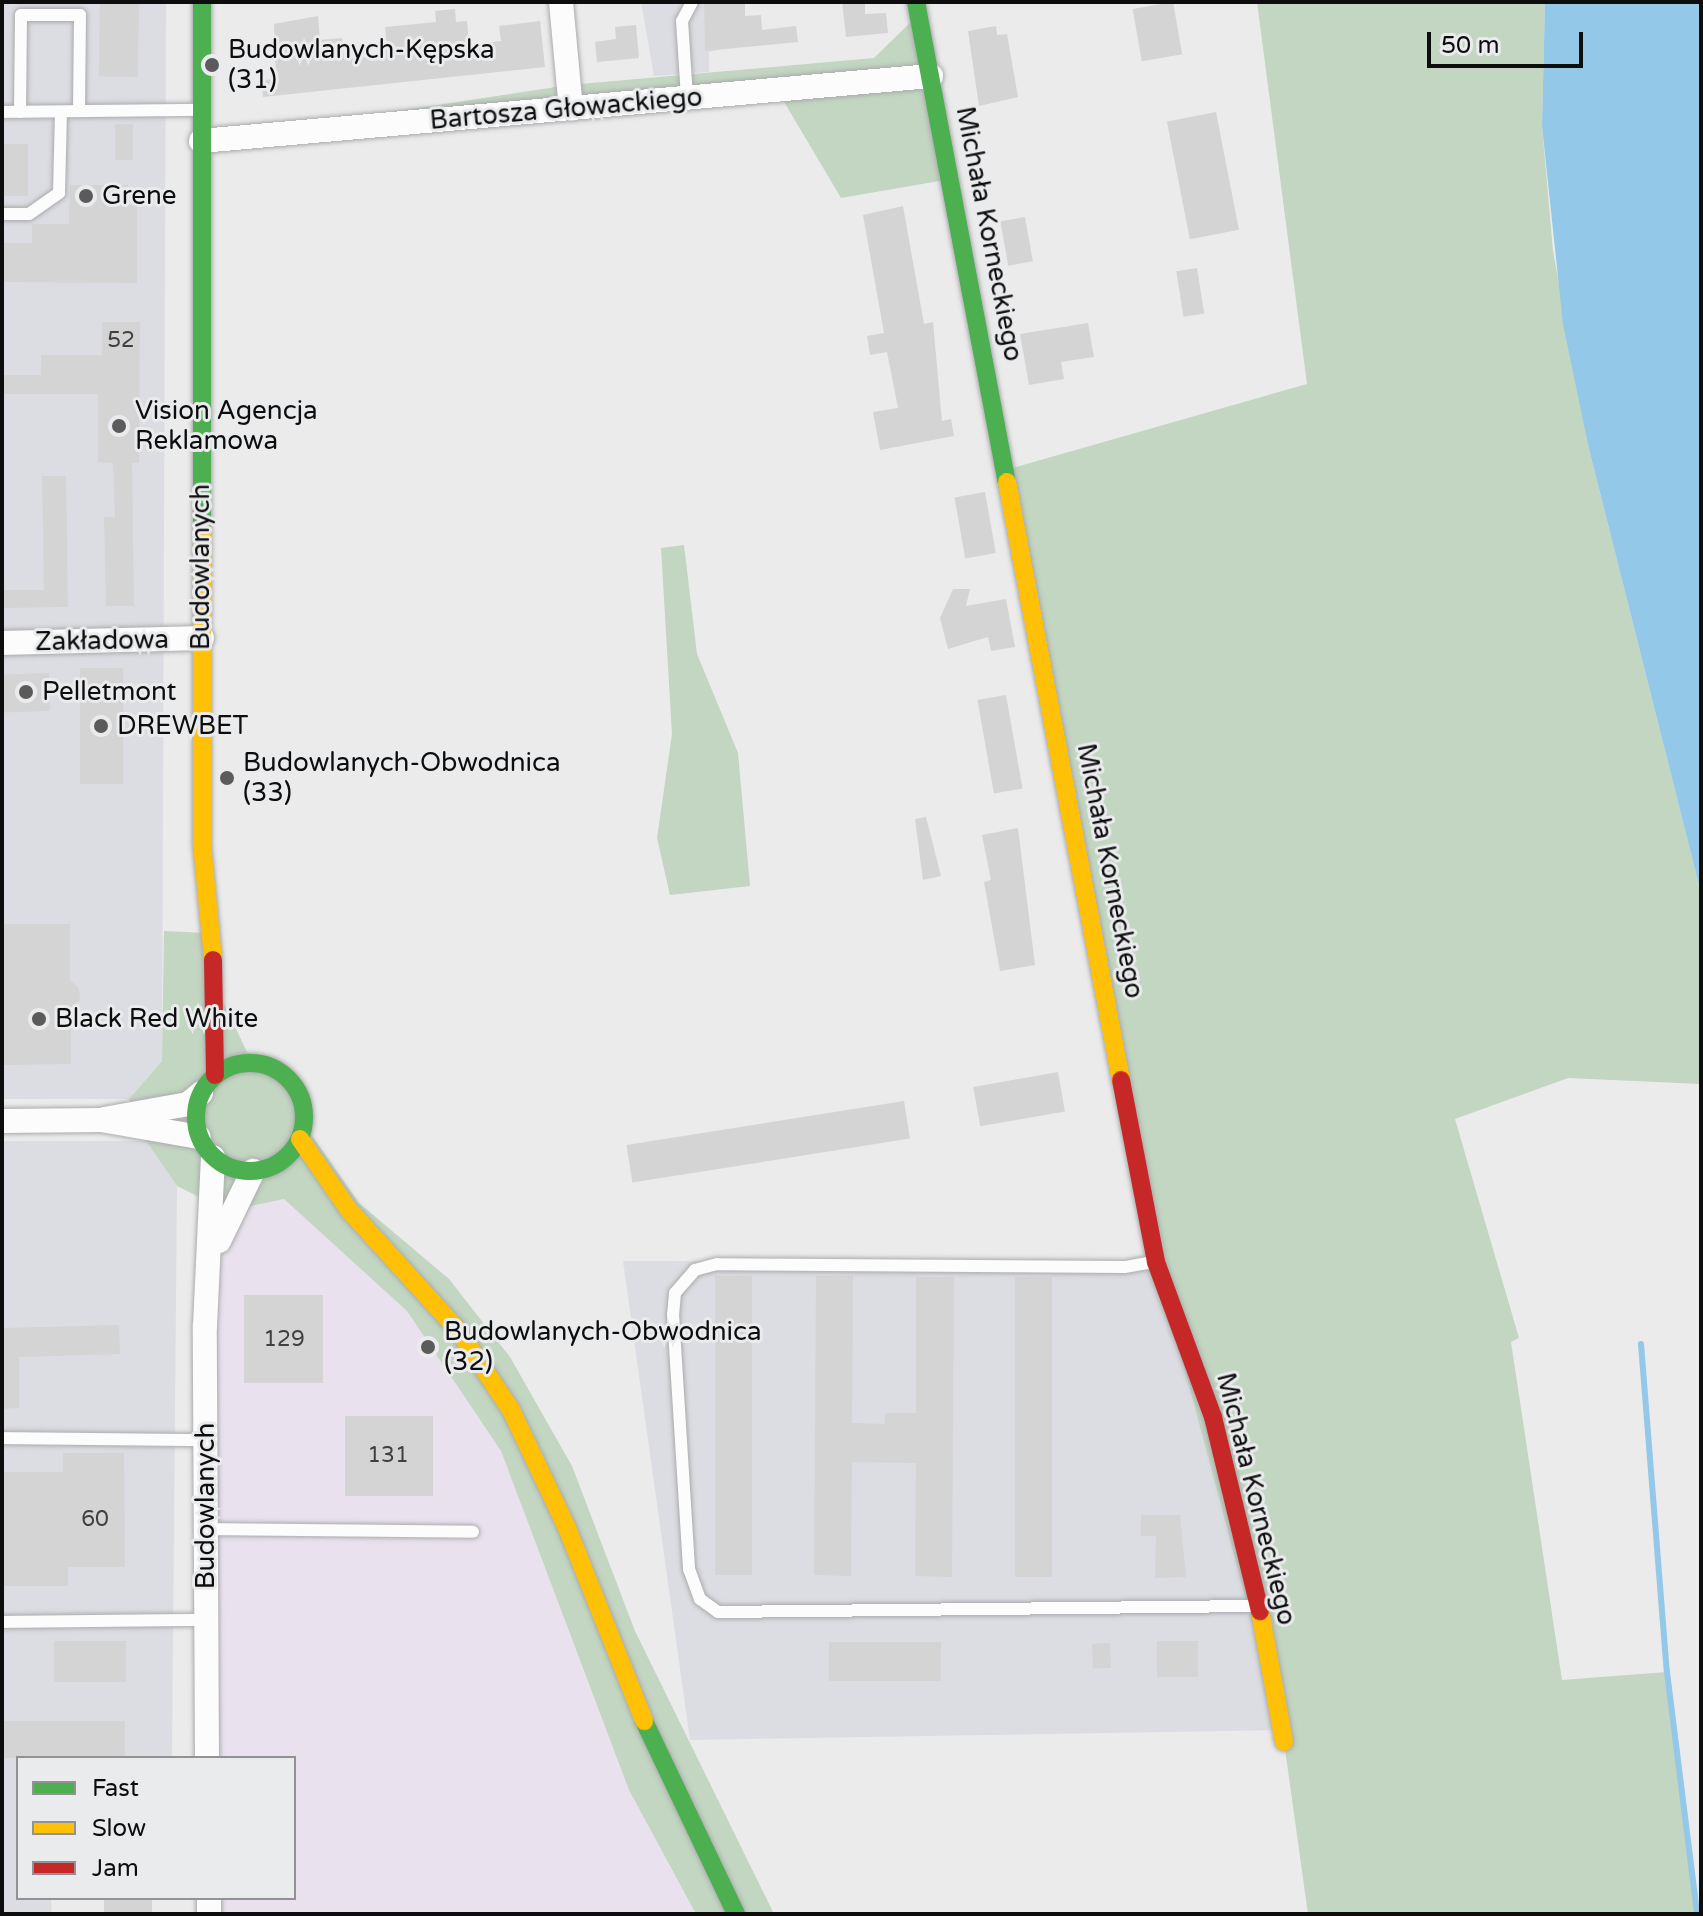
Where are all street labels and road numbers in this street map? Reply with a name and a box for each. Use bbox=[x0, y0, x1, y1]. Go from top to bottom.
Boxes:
street label: Bartosza Głowackiego bbox=[428, 82, 704, 136]
street label: Michała Korneckiego bbox=[949, 104, 1029, 364]
street label: Budowlanych bbox=[185, 484, 217, 650]
street label: Zakładowa bbox=[35, 624, 169, 658]
street label: Michała Korneckiego bbox=[1070, 741, 1150, 1001]
street label: Michała Korneckiego bbox=[1210, 1370, 1302, 1628]
street label: Budowlanych bbox=[190, 1423, 222, 1589]

